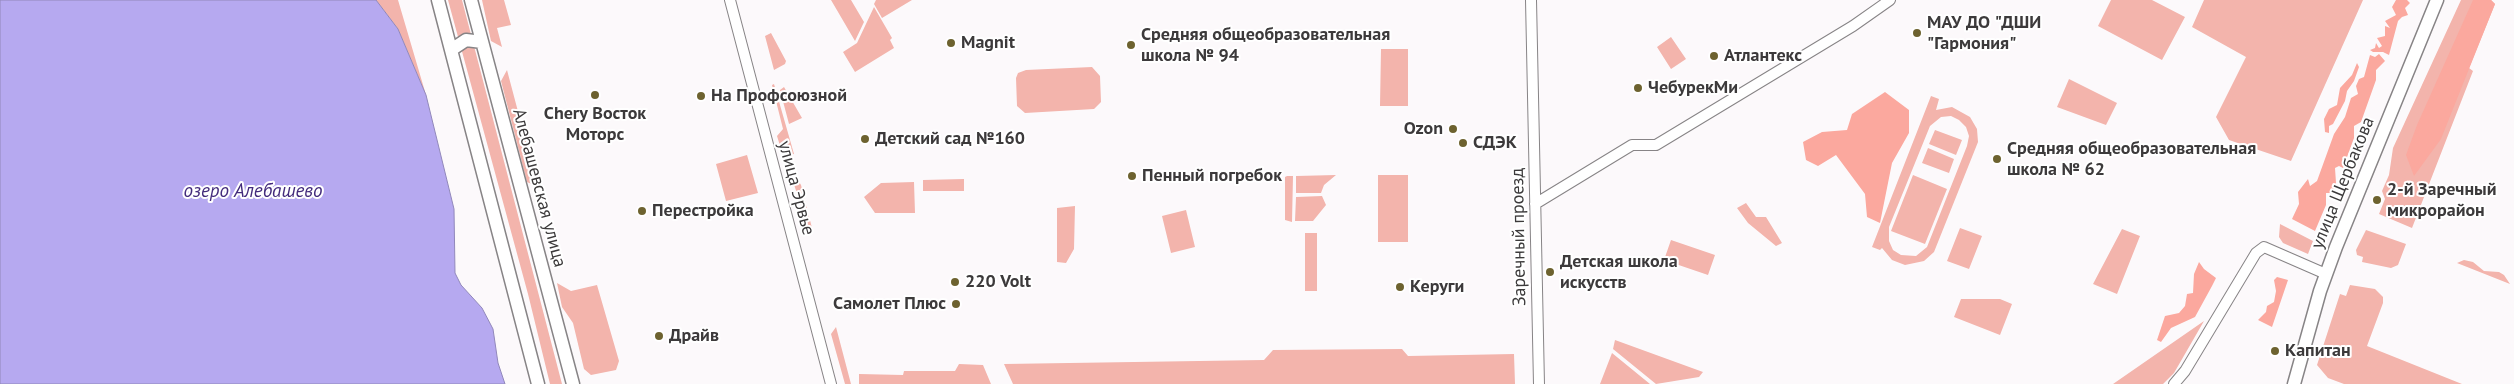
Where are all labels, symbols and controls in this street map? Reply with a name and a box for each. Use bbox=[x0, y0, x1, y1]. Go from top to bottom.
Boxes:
place label: МАУ ДО "ДШИ "Гармония" bbox=[1927, 12, 2041, 54]
place label: Средняя общеобразовательная школа № 94 bbox=[1141, 24, 1390, 66]
marker: МАУ ДО "ДШИ "Гармония" bbox=[1911, 27, 1923, 39]
place label: Magnit bbox=[961, 32, 1015, 54]
marker: Magnit bbox=[945, 37, 957, 49]
marker: Средняя общеобразовательная школа № 94 bbox=[1125, 39, 1137, 51]
place label: Атлантекс bbox=[1724, 45, 1802, 67]
marker: Атлантекс bbox=[1708, 50, 1720, 62]
place label: ЧебурекМи bbox=[1648, 77, 1738, 99]
marker: ЧебурекМи bbox=[1632, 82, 1644, 94]
place label: На Профсоюзной bbox=[711, 85, 847, 107]
marker: Chery Восток Моторс bbox=[589, 89, 601, 101]
marker: На Профсоюзной bbox=[695, 90, 707, 102]
place label: Chery Восток Моторс bbox=[544, 103, 646, 146]
street label: Алебашевская улица bbox=[507, 106, 571, 270]
street label: улица Щербакова bbox=[2307, 114, 2379, 252]
place label: Ozon bbox=[1404, 118, 1443, 140]
marker: Ozon bbox=[1447, 123, 1459, 135]
place label: Детский сад №160 bbox=[875, 128, 1025, 150]
place label: СДЭК bbox=[1473, 132, 1517, 154]
marker: Детский сад №160 bbox=[859, 133, 871, 145]
marker: СДЭК bbox=[1457, 137, 1469, 149]
street label: улица Эрвье bbox=[773, 138, 819, 238]
place label: Средняя общеобразовательная школа № 62 bbox=[2007, 138, 2256, 180]
marker: Средняя общеобразовательная школа № 62 bbox=[1991, 153, 2003, 165]
place label: Пенный погребок bbox=[1142, 165, 1282, 187]
street label: Заречный проезд bbox=[1507, 168, 1531, 306]
marker: Пенный погребок bbox=[1126, 170, 1138, 182]
place label: 2-й Заречный микрорайон bbox=[2387, 179, 2497, 222]
water label: озеро Алебашево bbox=[184, 181, 322, 203]
marker: 2-й Заречный микрорайон bbox=[2371, 194, 2383, 206]
place label: Перестройка bbox=[652, 200, 754, 222]
marker: Перестройка bbox=[636, 205, 648, 217]
place label: Детская школа искусств bbox=[1560, 251, 1678, 294]
marker: Детская школа искусств bbox=[1544, 266, 1556, 278]
place label: 220 Volt bbox=[965, 271, 1031, 293]
marker: 220 Volt bbox=[949, 276, 961, 288]
place label: Керуги bbox=[1410, 276, 1464, 298]
marker: Керуги bbox=[1394, 281, 1406, 293]
place label: Самолет Плюс bbox=[833, 293, 946, 315]
marker: Самолет Плюс bbox=[950, 298, 962, 310]
place label: Драйв bbox=[669, 325, 719, 347]
marker: Драйв bbox=[653, 330, 665, 342]
place label: Капитан bbox=[2285, 340, 2351, 362]
marker: Капитан bbox=[2269, 345, 2281, 357]

